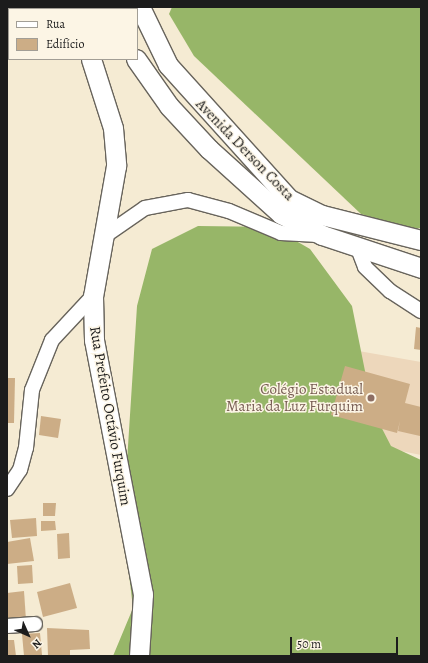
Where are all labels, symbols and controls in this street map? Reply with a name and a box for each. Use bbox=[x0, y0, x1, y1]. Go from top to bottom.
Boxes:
legend bbox=[8, 8, 138, 60]
text: Rua bbox=[46, 16, 65, 32]
text: Edifício bbox=[46, 36, 84, 52]
street label: Avenida Derson Costa bbox=[192, 95, 298, 205]
street label: Rua Prefeito Octávio Furquim bbox=[85, 325, 135, 507]
place label: Colégio Estadual Maria da Luz Furquim bbox=[226, 380, 363, 415]
marker: Colégio Estadual Maria da Luz Furquim bbox=[366, 393, 376, 403]
north arrow bbox=[8, 615, 48, 655]
scale bar bbox=[292, 629, 400, 655]
text: N bbox=[29, 636, 45, 652]
text: 50 m bbox=[297, 636, 321, 652]

